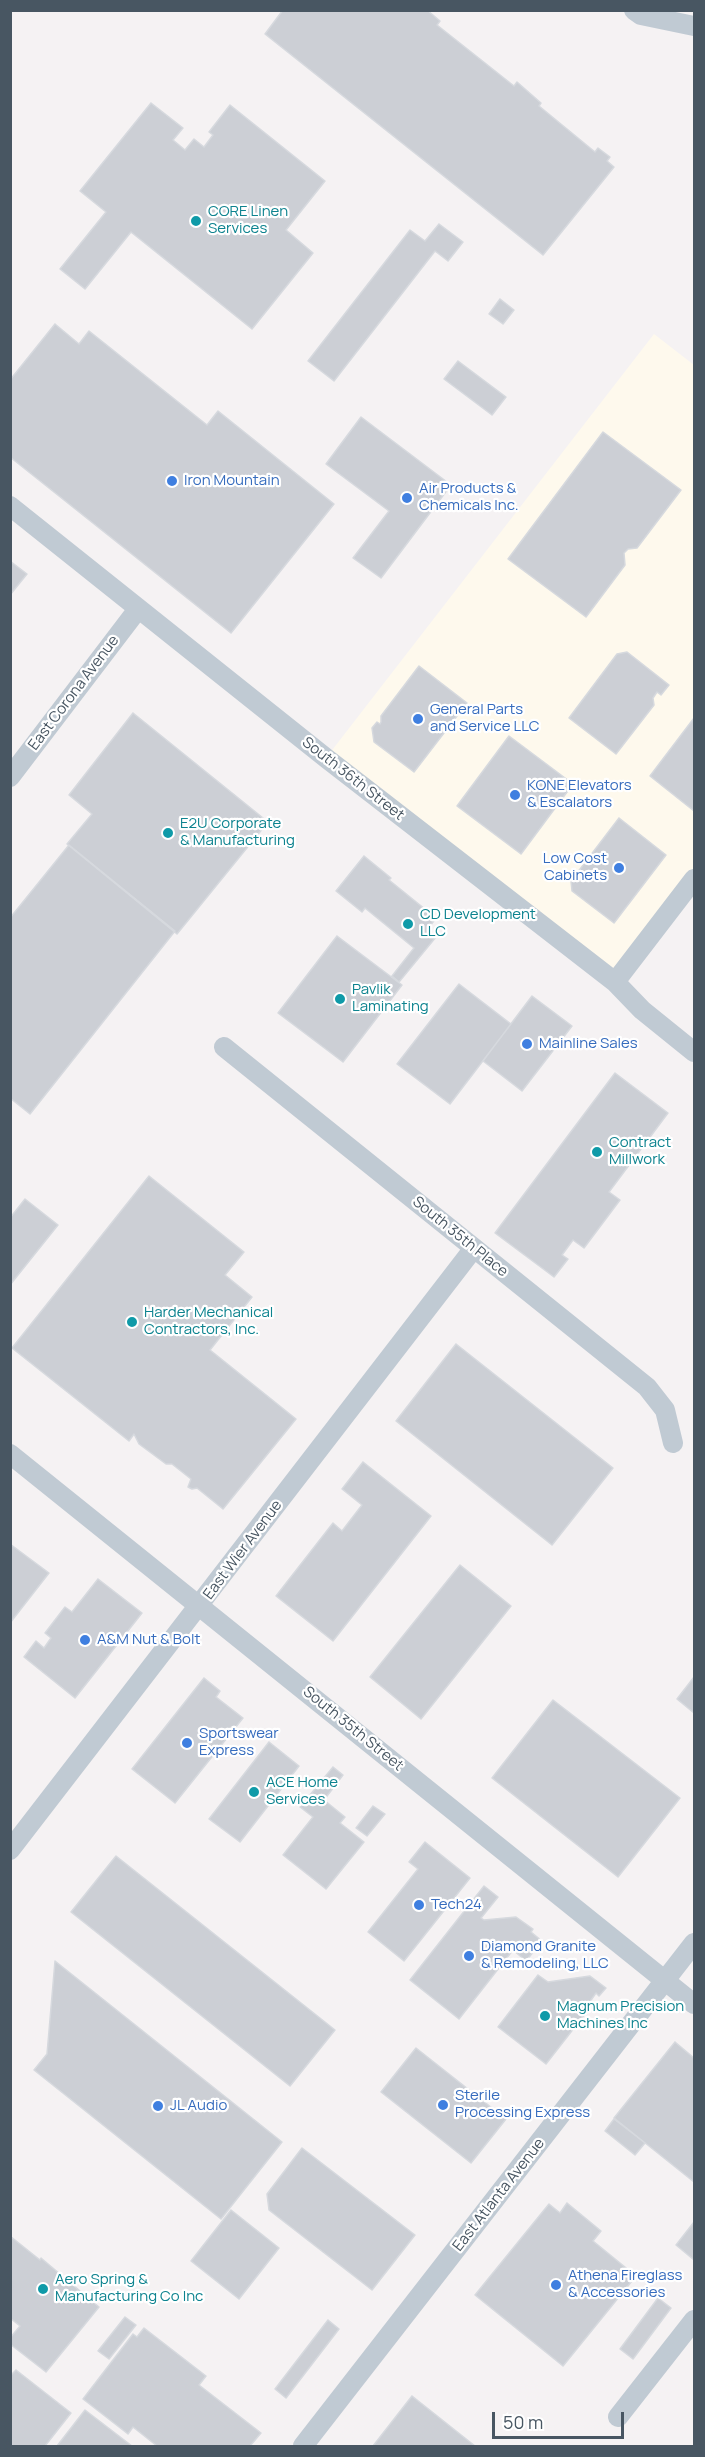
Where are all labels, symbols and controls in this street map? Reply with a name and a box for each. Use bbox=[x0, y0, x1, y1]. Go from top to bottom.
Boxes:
place label: CORE Linen Services bbox=[208, 203, 288, 238]
marker: CORE Linen Services bbox=[189, 214, 203, 228]
place label: Iron Mountain bbox=[184, 472, 280, 490]
marker: Iron Mountain bbox=[165, 474, 179, 488]
place label: Air Products & Chemicals Inc. bbox=[419, 480, 519, 515]
marker: Air Products & Chemicals Inc. bbox=[400, 491, 414, 505]
street label: East Corona Avenue bbox=[25, 632, 123, 754]
place label: General Parts and Service LLC bbox=[430, 701, 540, 736]
marker: General Parts and Service LLC bbox=[411, 712, 425, 726]
street label: South 36th Street bbox=[298, 734, 408, 824]
place label: KONE Elevators & Escalators bbox=[527, 777, 632, 812]
marker: KONE Elevators & Escalators bbox=[508, 788, 522, 802]
place label: E2U Corporate & Manufacturing bbox=[180, 815, 295, 850]
marker: E2U Corporate & Manufacturing bbox=[161, 826, 175, 840]
place label: Low Cost Cabinets bbox=[543, 850, 607, 885]
marker: Low Cost Cabinets bbox=[612, 861, 626, 875]
place label: CD Development LLC bbox=[420, 906, 536, 941]
marker: CD Development LLC bbox=[401, 917, 415, 931]
place label: Pavlik Laminating bbox=[352, 981, 429, 1016]
marker: Pavlik Laminating bbox=[333, 992, 347, 1006]
place label: Mainline Sales bbox=[539, 1035, 638, 1053]
marker: Mainline Sales bbox=[520, 1037, 534, 1051]
place label: Contract Millwork bbox=[609, 1134, 671, 1169]
marker: Contract Millwork bbox=[590, 1145, 604, 1159]
street label: South 35th Place bbox=[409, 1193, 511, 1281]
place label: Harder Mechanical Contractors, Inc. bbox=[144, 1304, 273, 1339]
marker: Harder Mechanical Contractors, Inc. bbox=[125, 1315, 139, 1329]
street label: East Wier Avenue bbox=[200, 1497, 286, 1603]
place label: A&M Nut & Bolt bbox=[97, 1631, 200, 1649]
marker: A&M Nut & Bolt bbox=[78, 1633, 92, 1647]
street label: South 35th Street bbox=[299, 1683, 407, 1775]
place label: Sportswear Express bbox=[199, 1725, 279, 1760]
marker: Sportswear Express bbox=[180, 1736, 194, 1750]
place label: ACE Home Services bbox=[266, 1774, 338, 1809]
marker: ACE Home Services bbox=[247, 1785, 261, 1799]
place label: Tech24 bbox=[431, 1896, 482, 1914]
marker: Tech24 bbox=[412, 1898, 426, 1912]
place label: Diamond Granite & Remodeling, LLC bbox=[481, 1938, 609, 1973]
marker: Diamond Granite & Remodeling, LLC bbox=[462, 1949, 476, 1963]
place label: Magnum Precision Machines Inc bbox=[557, 1998, 684, 2033]
marker: Magnum Precision Machines Inc bbox=[538, 2009, 552, 2023]
place label: Sterile Processing Express bbox=[455, 2087, 590, 2122]
place label: JL Audio bbox=[170, 2097, 227, 2115]
marker: Sterile Processing Express bbox=[436, 2098, 450, 2112]
marker: JL Audio bbox=[151, 2099, 165, 2113]
street label: East Atlanta Avenue bbox=[449, 2135, 549, 2255]
place label: Athena Fireglass & Accessories bbox=[568, 2267, 682, 2302]
place label: Aero Spring & Manufacturing Co Inc bbox=[55, 2271, 203, 2306]
marker: Athena Fireglass & Accessories bbox=[549, 2278, 563, 2292]
marker: Aero Spring & Manufacturing Co Inc bbox=[36, 2282, 50, 2296]
scale bar bbox=[495, 2400, 627, 2438]
text: 50 m bbox=[503, 2410, 543, 2434]

